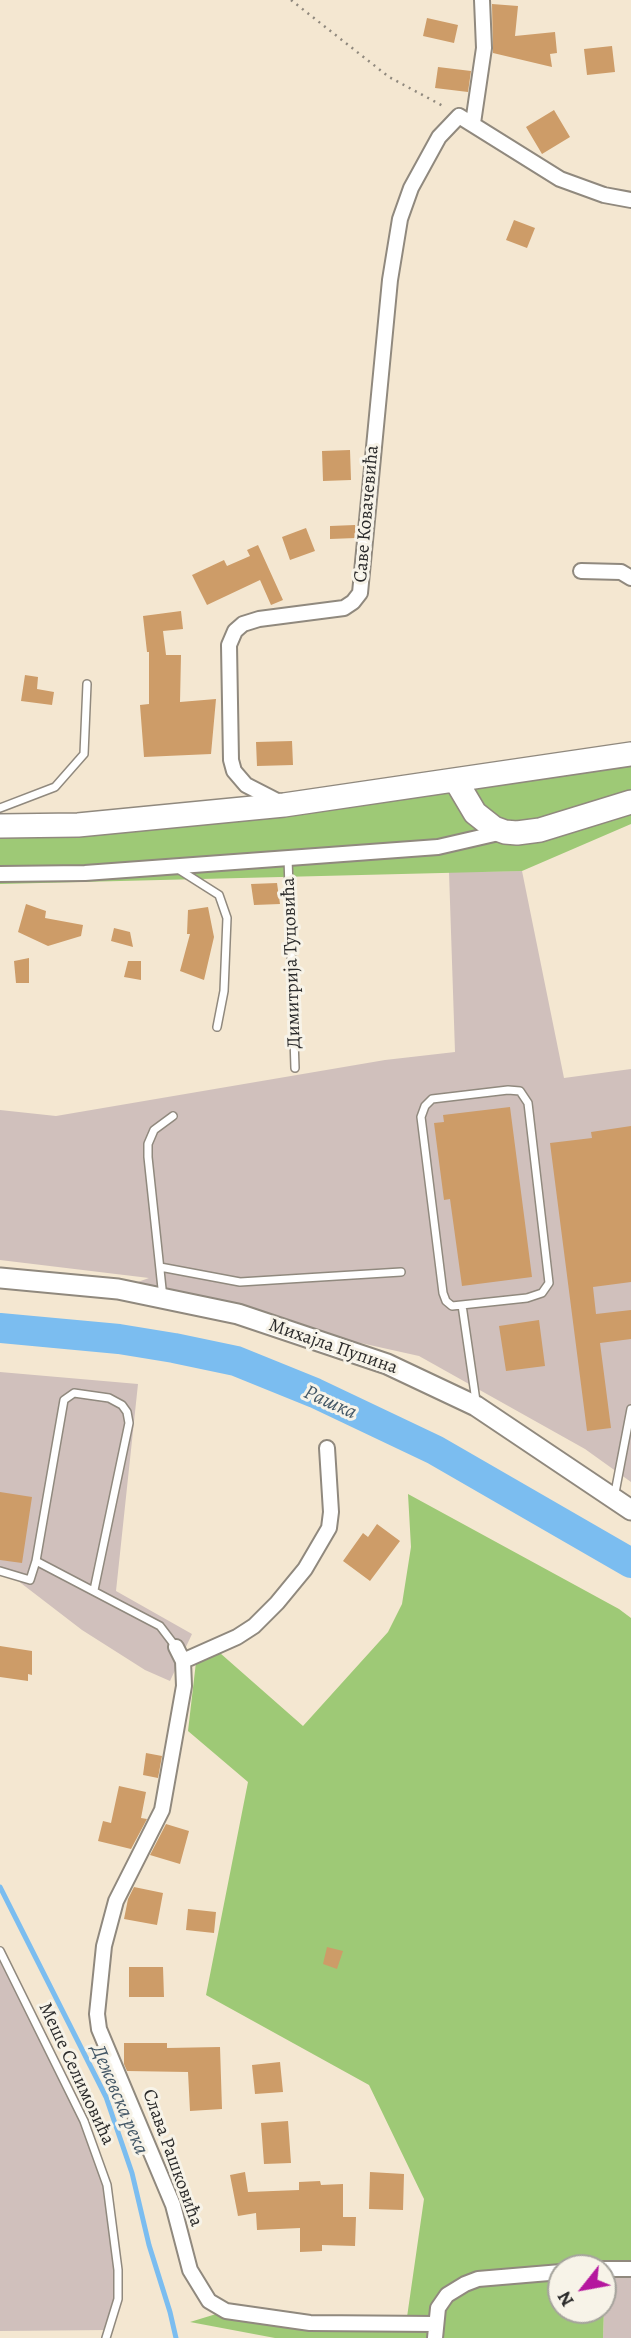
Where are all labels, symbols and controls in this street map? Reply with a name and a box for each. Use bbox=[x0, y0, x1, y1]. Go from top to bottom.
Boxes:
street label: Саве Ковачевића bbox=[350, 444, 384, 584]
street label: Димитрија Туцовића bbox=[278, 877, 306, 1049]
street label: Михајла Пупина bbox=[266, 1314, 400, 1380]
water label: Рашка bbox=[299, 1380, 361, 1426]
street label: Меше Селимовића bbox=[33, 1999, 119, 2149]
water label: Дежевска река bbox=[85, 2041, 153, 2159]
street label: Слава Рашковића bbox=[137, 2086, 207, 2230]
north arrow bbox=[547, 2254, 617, 2324]
text: N bbox=[551, 2286, 580, 2311]

